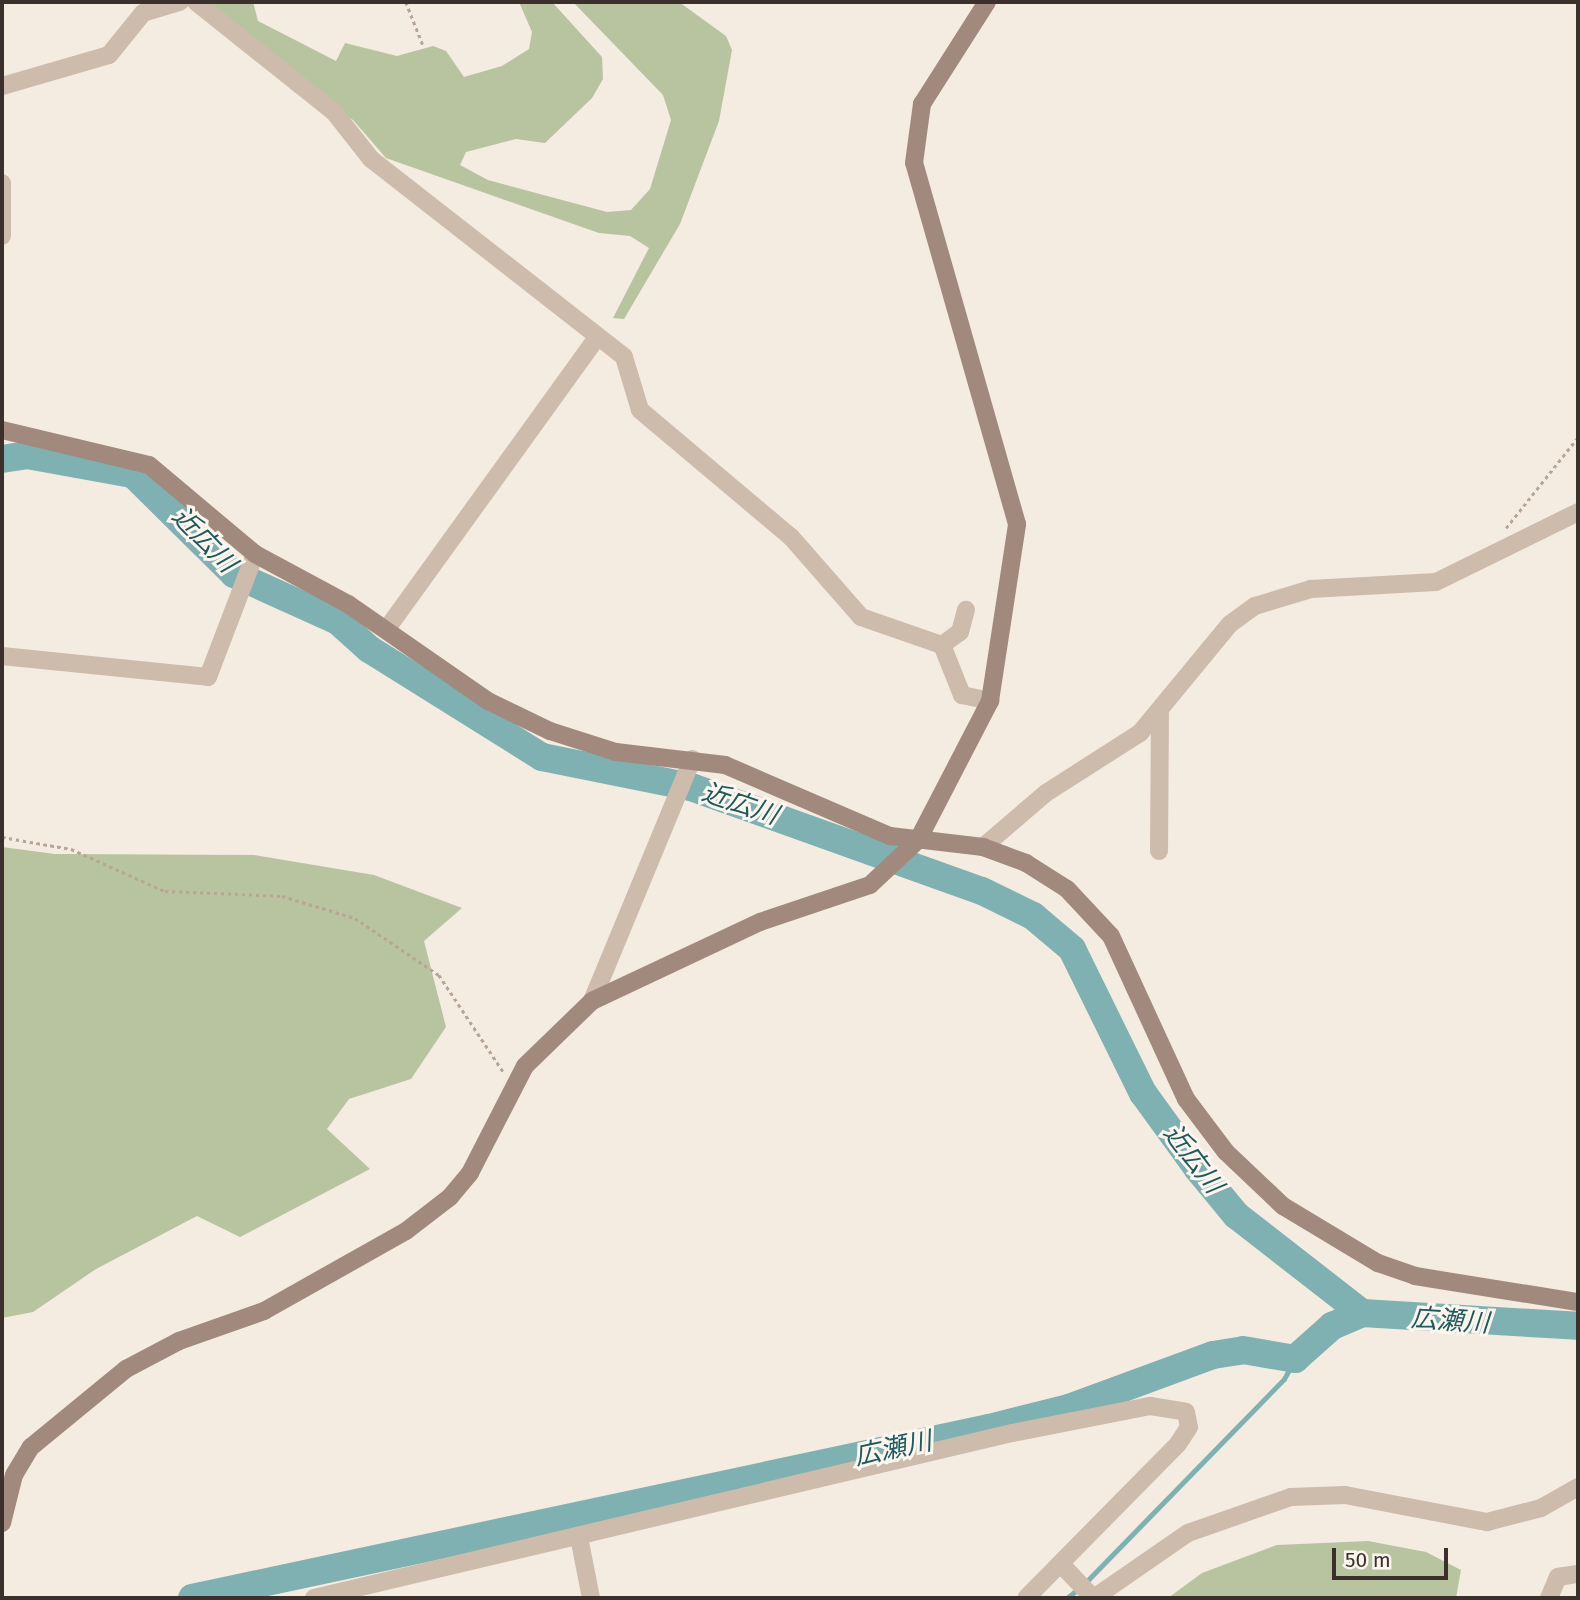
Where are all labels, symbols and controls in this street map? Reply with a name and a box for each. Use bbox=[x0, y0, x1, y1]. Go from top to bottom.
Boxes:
water label: 近広川 bbox=[166, 501, 242, 579]
water label: 近広川 bbox=[698, 777, 782, 831]
water label: 近広川 bbox=[1157, 1118, 1229, 1200]
water label: 広瀬川 bbox=[1410, 1303, 1490, 1339]
water label: 広瀬川 bbox=[852, 1426, 934, 1472]
scale bar bbox=[1335, 1534, 1450, 1578]
text: 50 m bbox=[1345, 1547, 1391, 1573]

